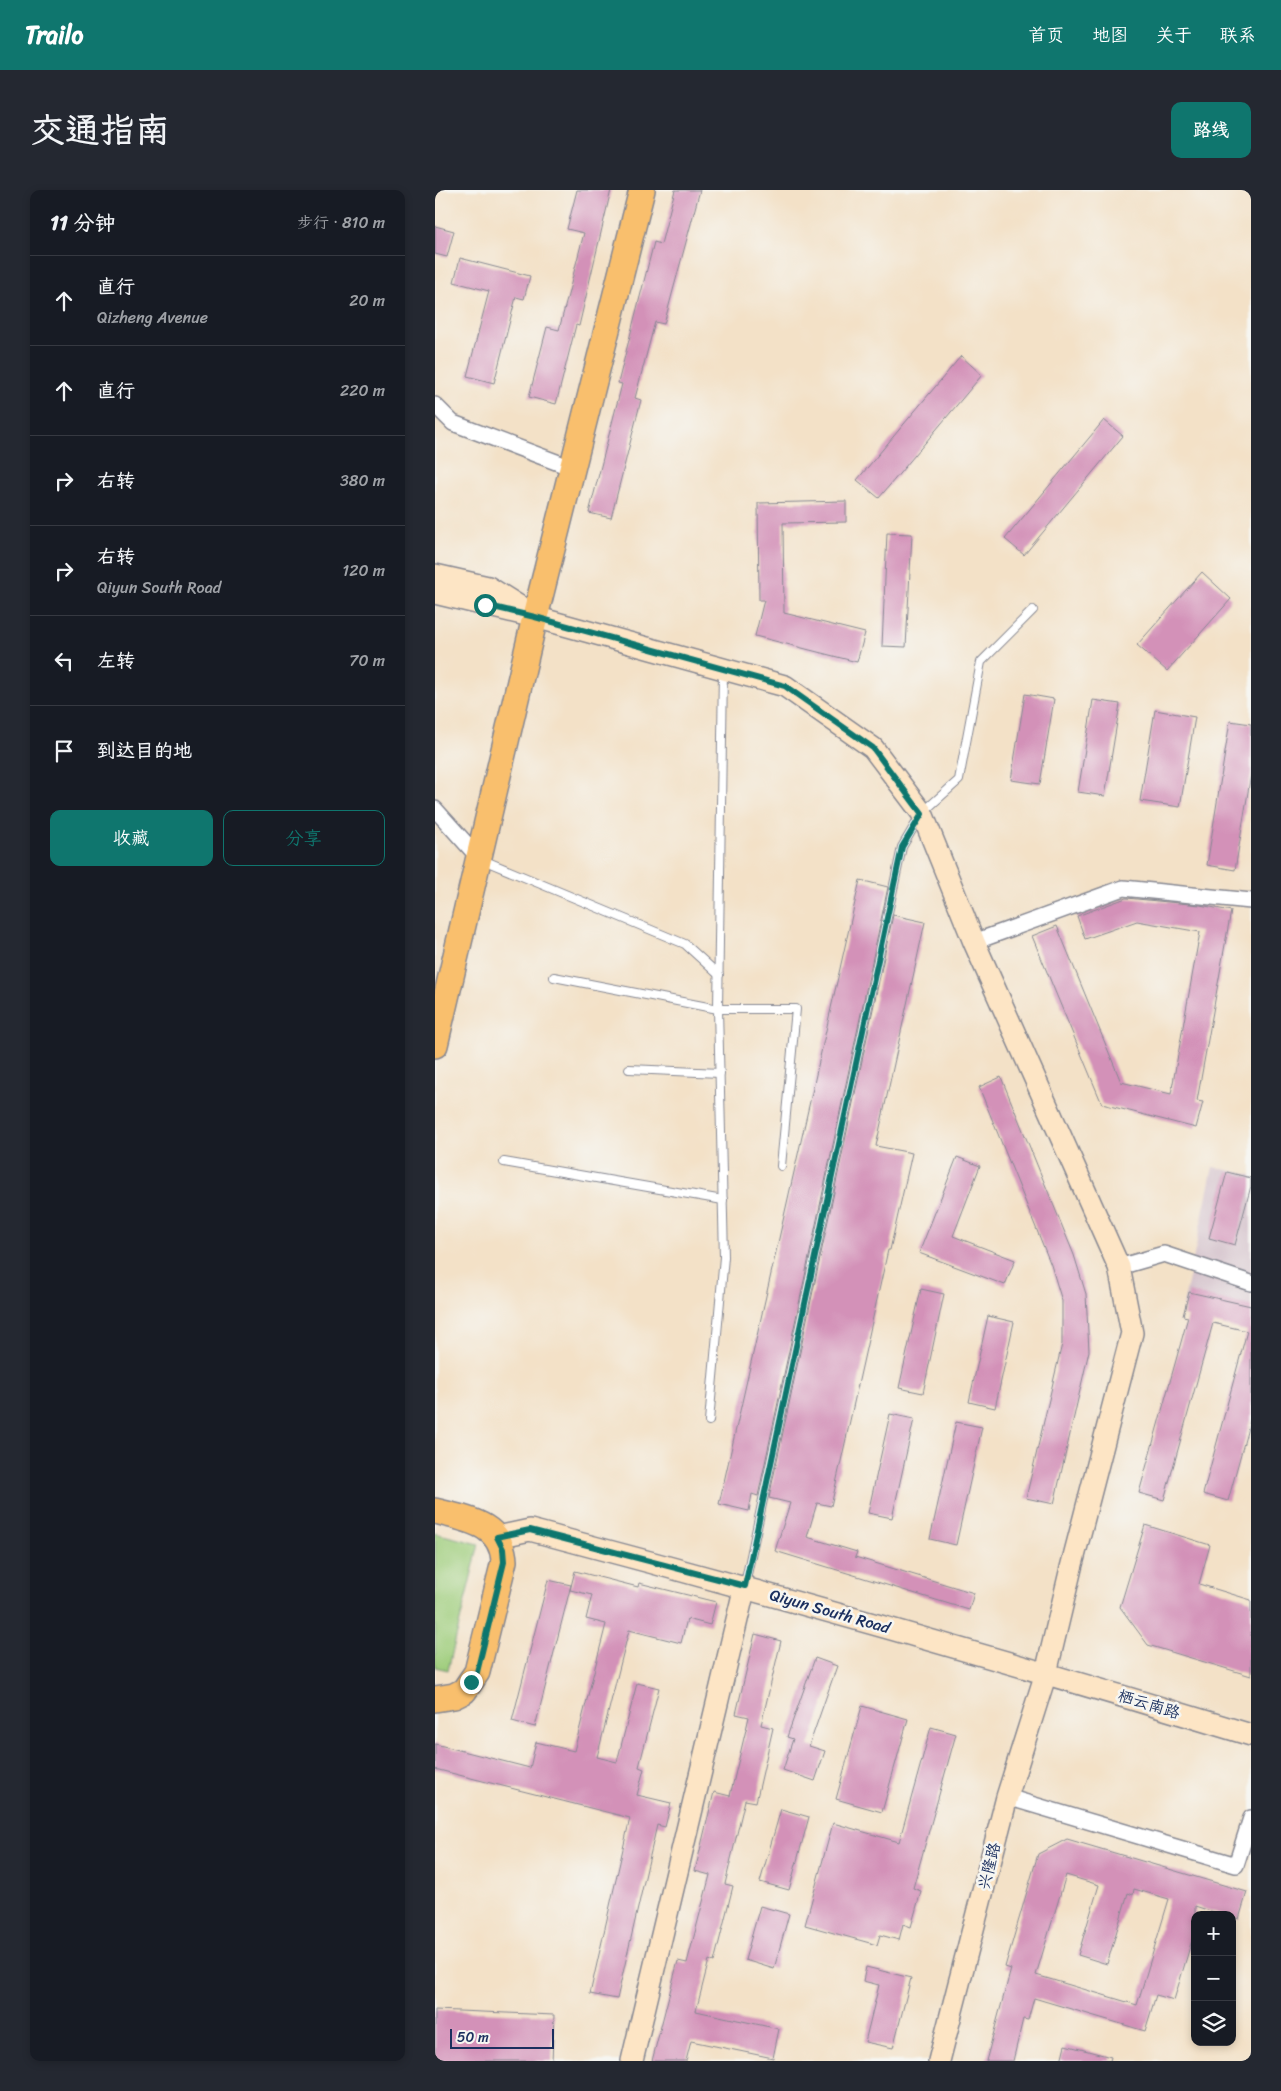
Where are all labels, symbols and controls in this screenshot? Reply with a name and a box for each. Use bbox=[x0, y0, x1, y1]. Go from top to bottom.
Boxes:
text: Trailo bbox=[25, 14, 83, 56]
text: 首页 bbox=[1028, 19, 1064, 51]
text: 地图 bbox=[1092, 19, 1128, 51]
text: 关于 bbox=[1156, 19, 1192, 51]
text: 联系 bbox=[1220, 19, 1256, 51]
text: 交通指南 bbox=[30, 99, 170, 161]
button: 路线 bbox=[1171, 102, 1251, 158]
text: 11 分钟 bbox=[50, 204, 115, 242]
text: 步行 · 810 m bbox=[297, 208, 385, 237]
text: 直行 bbox=[97, 270, 135, 303]
text: 20 m bbox=[349, 286, 385, 315]
icon: ahead bbox=[50, 287, 78, 315]
text: Qizheng Avenue bbox=[97, 303, 208, 332]
text: 直行 bbox=[97, 374, 135, 407]
text: 220 m bbox=[340, 376, 385, 405]
icon: ahead bbox=[50, 377, 78, 405]
text: 右转 bbox=[97, 464, 135, 497]
text: 380 m bbox=[340, 466, 385, 495]
icon: right bbox=[50, 467, 78, 495]
text: 右转 bbox=[97, 540, 135, 573]
text: 120 m bbox=[342, 556, 385, 585]
icon: right bbox=[50, 557, 78, 585]
text: Qiyun South Road bbox=[97, 573, 221, 602]
route start bbox=[474, 594, 497, 617]
text: 左转 bbox=[97, 644, 135, 677]
text: 70 m bbox=[349, 646, 385, 675]
icon: left bbox=[50, 647, 78, 675]
text: 到达目的地 bbox=[97, 734, 192, 767]
icon: arrive bbox=[50, 737, 78, 765]
button: 收藏 bbox=[50, 810, 213, 866]
button: 分享 bbox=[223, 810, 385, 866]
street label: Qiyun South Road bbox=[766, 1580, 895, 1642]
route end bbox=[460, 1671, 483, 1694]
street label: 栖云南路 bbox=[1114, 1681, 1184, 1727]
street label: 兴隆路 bbox=[969, 1839, 1009, 1893]
map controls bbox=[1191, 1911, 1236, 2046]
button: + bbox=[1191, 1911, 1236, 1956]
button: − bbox=[1191, 1956, 1236, 2001]
button: layers bbox=[1191, 2001, 1236, 2046]
text: 50 m bbox=[457, 2025, 489, 2050]
scale bar bbox=[450, 2026, 554, 2049]

